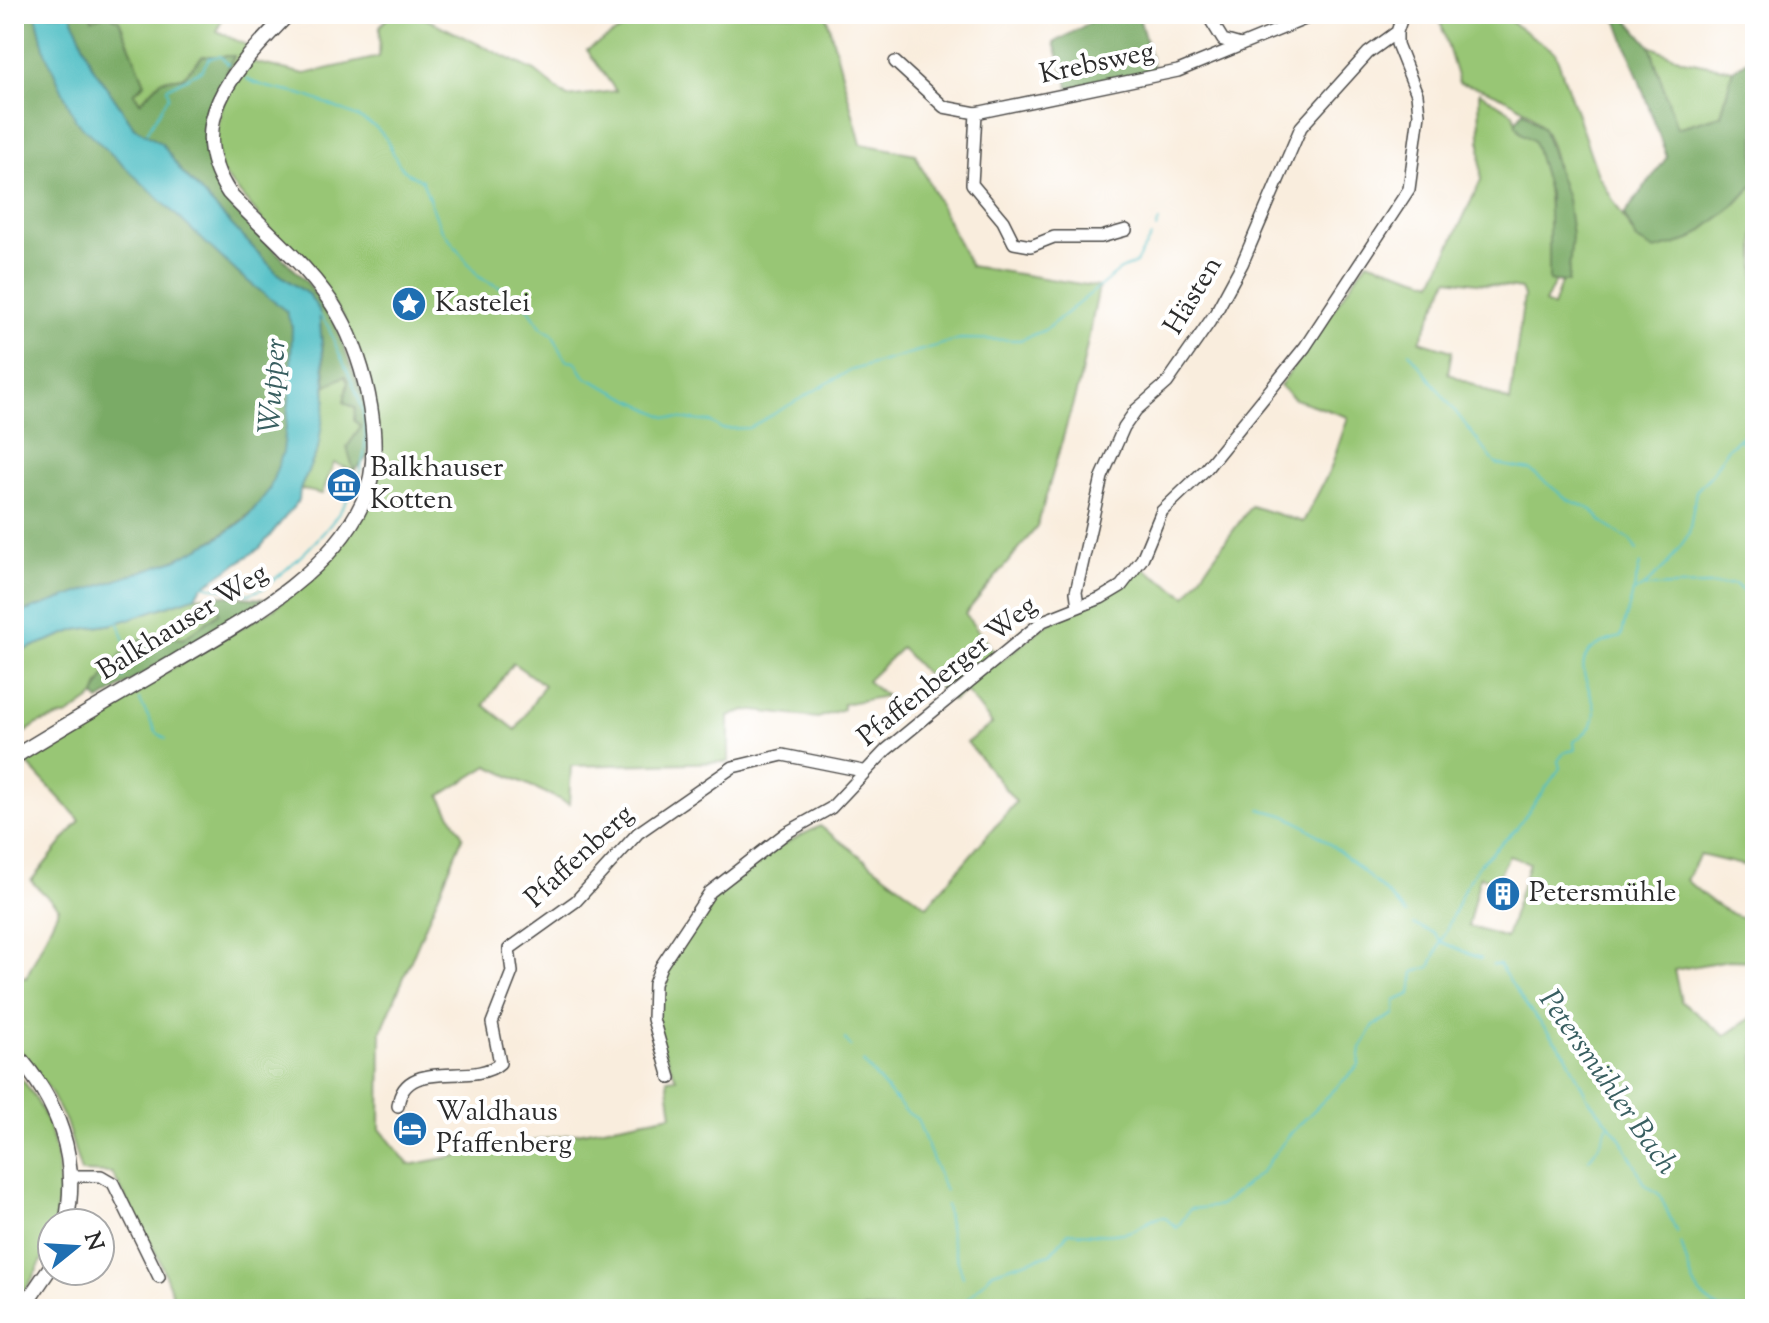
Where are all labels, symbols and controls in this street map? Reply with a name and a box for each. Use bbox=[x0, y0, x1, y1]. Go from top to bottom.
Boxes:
street label: Krebsweg bbox=[1036, 32, 1158, 96]
street label: Hästen bbox=[1155, 249, 1233, 343]
place label: Kastelei bbox=[435, 284, 530, 324]
place icon: Kastelei bbox=[390, 285, 428, 323]
water label: Wupper bbox=[249, 337, 299, 435]
place label: Balkhauser Kotten bbox=[370, 449, 504, 521]
museum icon: Balkhauser Kotten bbox=[325, 466, 363, 504]
street label: Balkhauser Weg bbox=[90, 554, 276, 692]
street label: Pfaffenberger Weg bbox=[850, 587, 1046, 757]
street label: Pfaffenberg bbox=[517, 796, 643, 918]
place label: Petersmühle bbox=[1529, 874, 1677, 914]
building icon: Petersmühle bbox=[1484, 875, 1522, 913]
water label: Petersmühler Bach bbox=[1527, 982, 1687, 1185]
place label: Waldhaus Pfaffenberg bbox=[436, 1093, 572, 1165]
hotel icon: Waldhaus Pfaffenberg bbox=[391, 1110, 429, 1148]
north arrow bbox=[36, 1207, 116, 1287]
text: N bbox=[74, 1228, 110, 1255]

